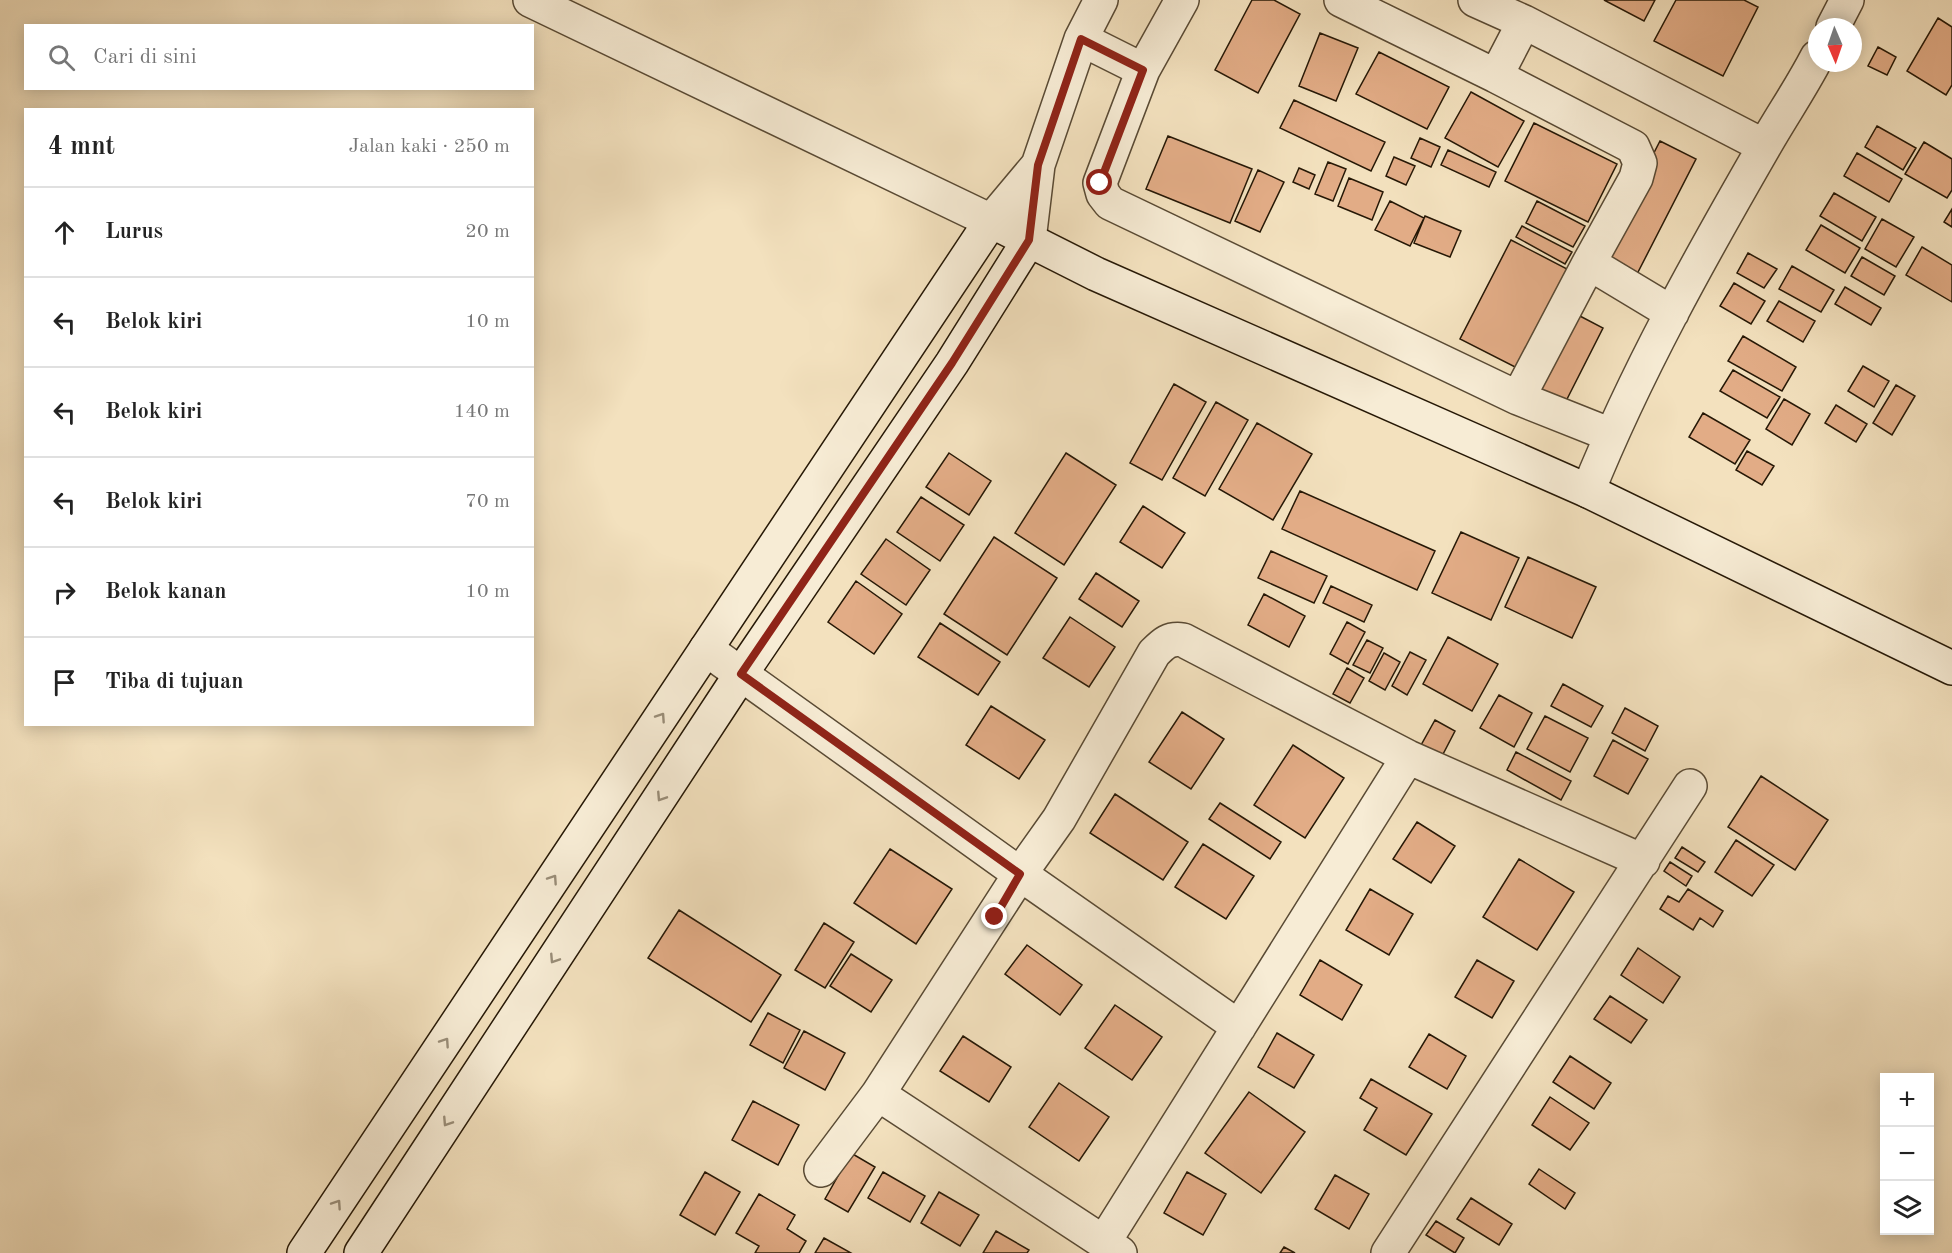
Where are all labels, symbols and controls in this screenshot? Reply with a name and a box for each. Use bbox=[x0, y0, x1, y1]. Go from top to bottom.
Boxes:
north arrow bbox=[1808, 18, 1862, 72]
search box bbox=[24, 24, 534, 90]
icon: search bbox=[45, 41, 78, 74]
text: Cari di sini bbox=[93, 46, 197, 68]
text: 4 mnt bbox=[48, 134, 115, 160]
text: Jalan kaki · 250 m bbox=[348, 137, 510, 157]
route start bbox=[1086, 169, 1112, 195]
icon: ahead bbox=[48, 216, 81, 249]
text: Lurus bbox=[105, 221, 163, 243]
text: 20 m bbox=[465, 222, 510, 242]
icon: left bbox=[48, 306, 81, 339]
text: Belok kiri bbox=[105, 311, 202, 333]
text: 10 m bbox=[465, 312, 510, 332]
icon: left bbox=[48, 396, 81, 429]
text: Belok kiri bbox=[105, 401, 202, 423]
text: 140 m bbox=[454, 402, 510, 422]
icon: left bbox=[48, 486, 81, 519]
text: Belok kiri bbox=[105, 491, 202, 513]
text: 70 m bbox=[465, 492, 510, 512]
icon: right bbox=[48, 576, 81, 609]
text: Belok kanan bbox=[105, 581, 227, 603]
text: 10 m bbox=[465, 582, 510, 602]
icon: arrive bbox=[48, 666, 81, 699]
text: Tiba di tujuan bbox=[105, 671, 243, 693]
one-way arrow bbox=[653, 713, 665, 723]
one-way arrow bbox=[657, 790, 668, 801]
one-way arrow bbox=[545, 875, 556, 886]
route end bbox=[981, 903, 1007, 929]
one-way arrow bbox=[550, 953, 561, 964]
one-way arrow bbox=[438, 1038, 449, 1049]
map controls bbox=[1880, 1073, 1934, 1235]
button: + bbox=[1880, 1073, 1934, 1127]
one-way arrow bbox=[443, 1116, 454, 1127]
button: − bbox=[1880, 1127, 1934, 1181]
button: layers bbox=[1880, 1181, 1934, 1235]
one-way arrow bbox=[330, 1200, 341, 1211]

